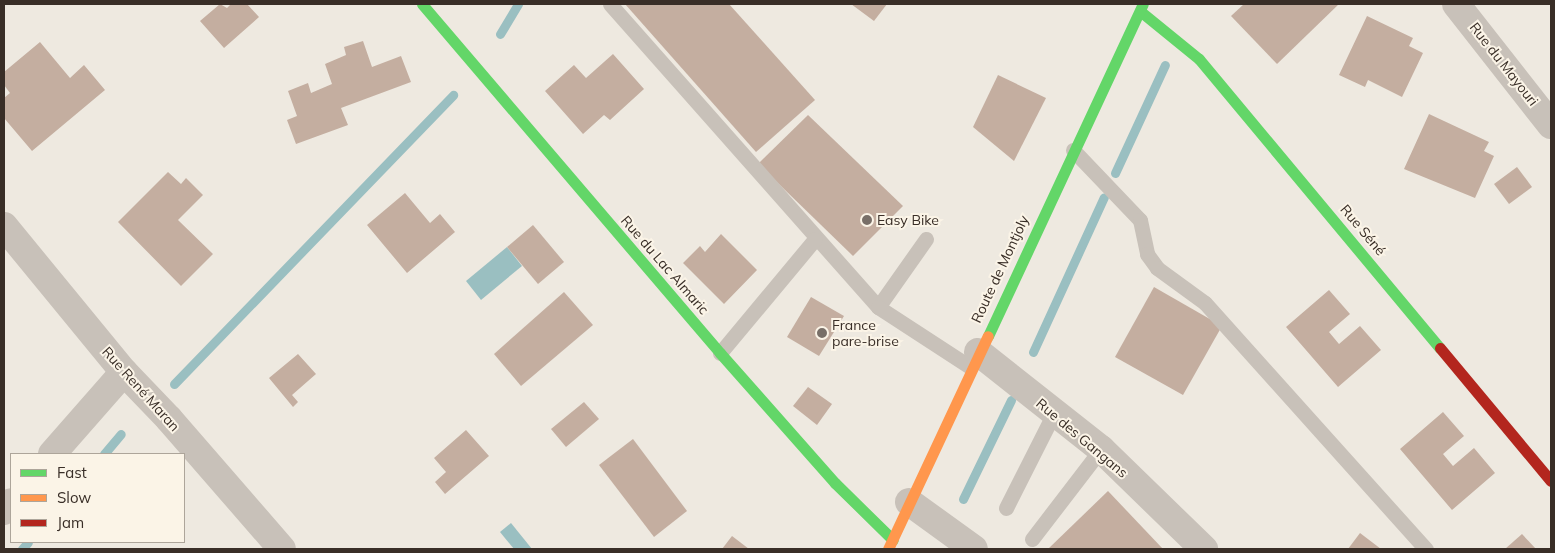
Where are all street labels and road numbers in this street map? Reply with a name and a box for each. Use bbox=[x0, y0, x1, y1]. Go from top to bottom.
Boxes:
street label: Rue du Mayouri bbox=[1466, 19, 1542, 109]
street label: Rue Séné bbox=[1337, 201, 1389, 259]
street label: Rue du Lac Almaric bbox=[618, 212, 712, 318]
street label: Route de Montjoly bbox=[968, 213, 1032, 325]
street label: Rue René Maran bbox=[99, 343, 183, 435]
street label: Rue des Gangans bbox=[1033, 395, 1131, 481]

